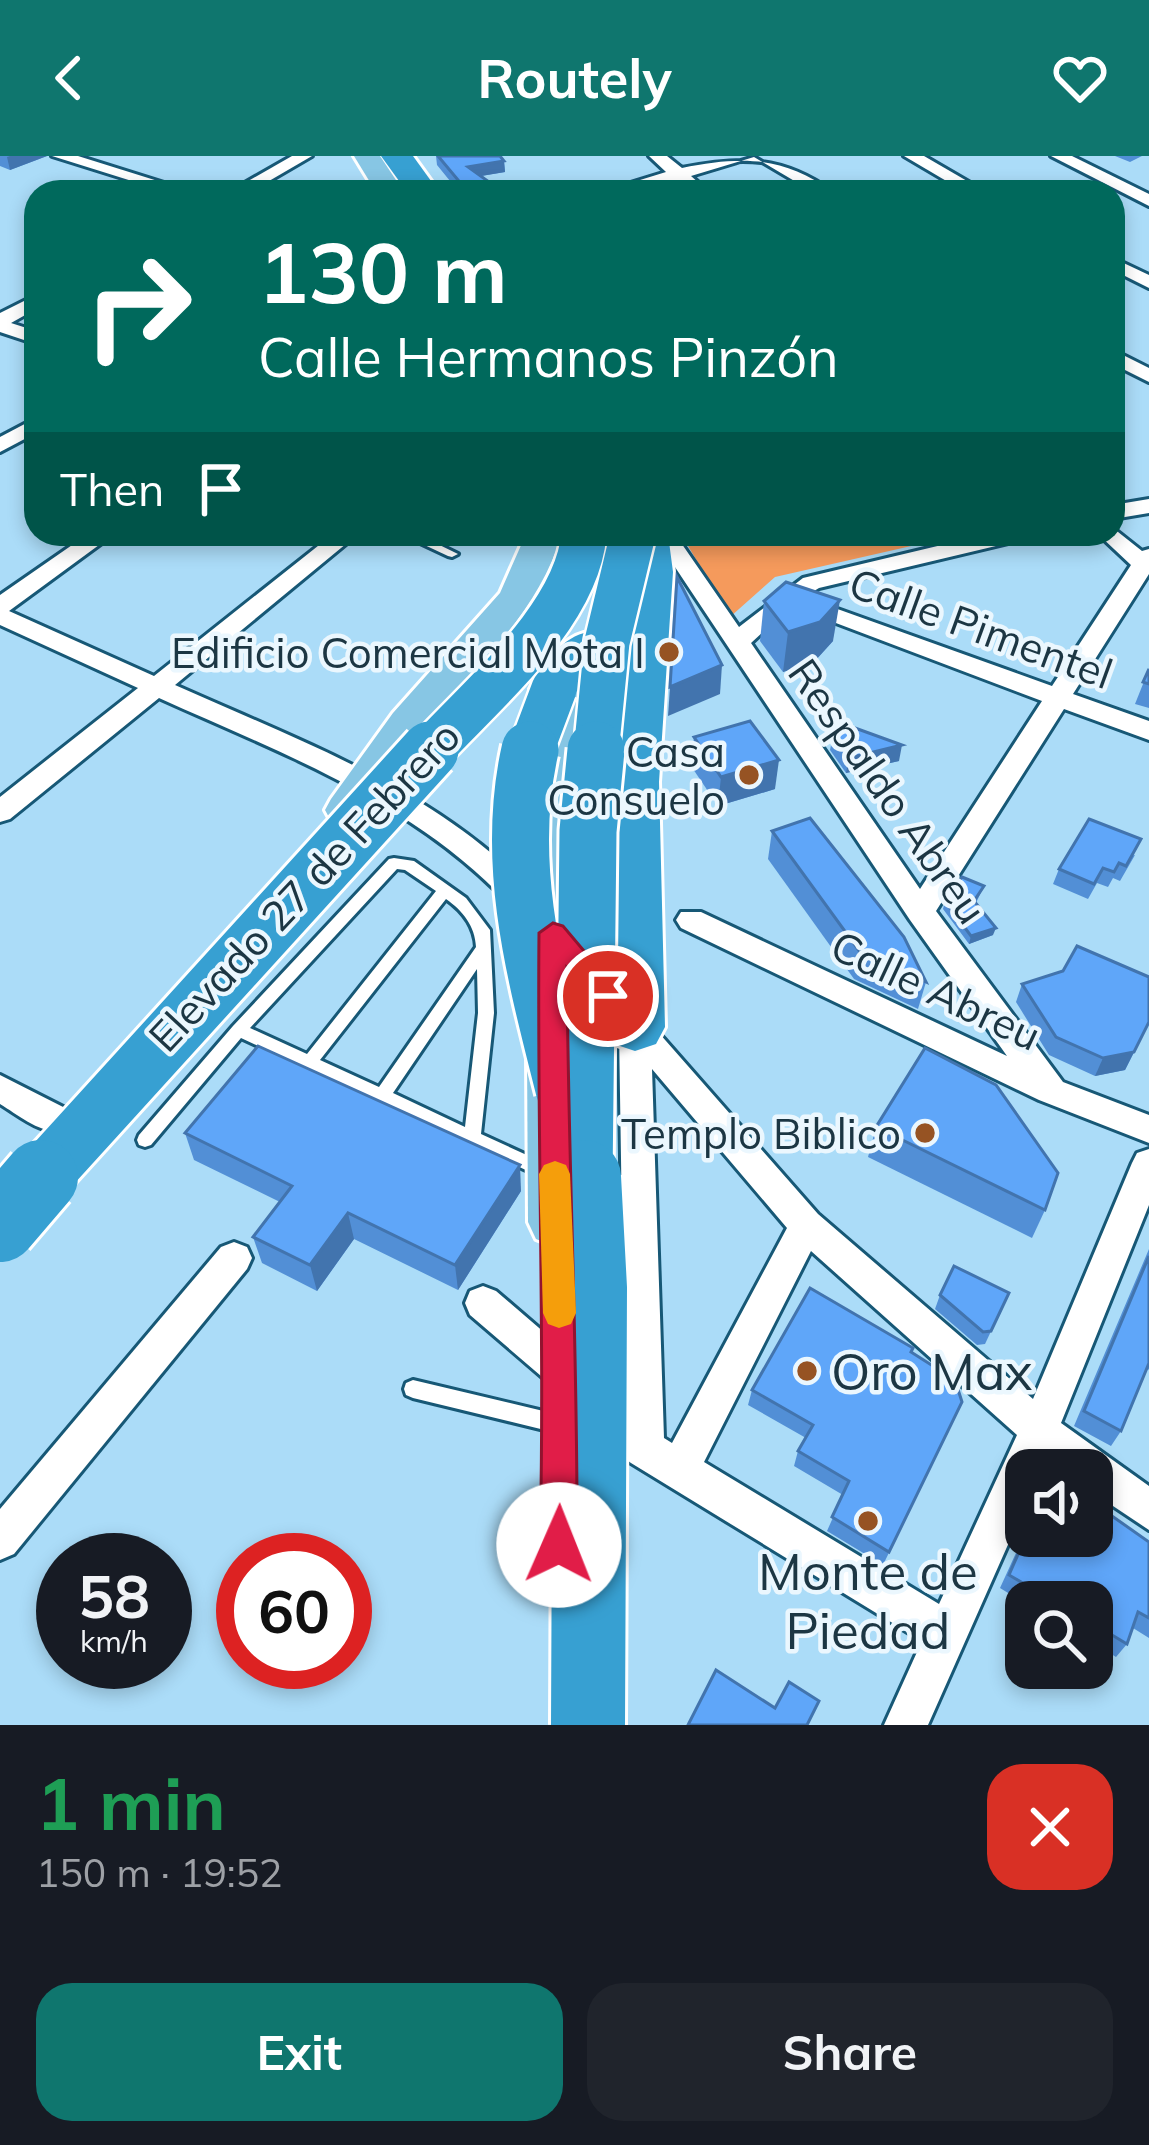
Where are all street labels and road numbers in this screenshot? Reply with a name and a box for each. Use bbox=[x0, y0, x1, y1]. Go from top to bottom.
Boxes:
street label: Calle Pimentel bbox=[842, 556, 1120, 700]
street label: Respaldo Abreu bbox=[777, 648, 999, 934]
street label: Elevado 27 de Febrero bbox=[137, 710, 471, 1062]
street label: Calle Abreu bbox=[823, 918, 1049, 1062]

